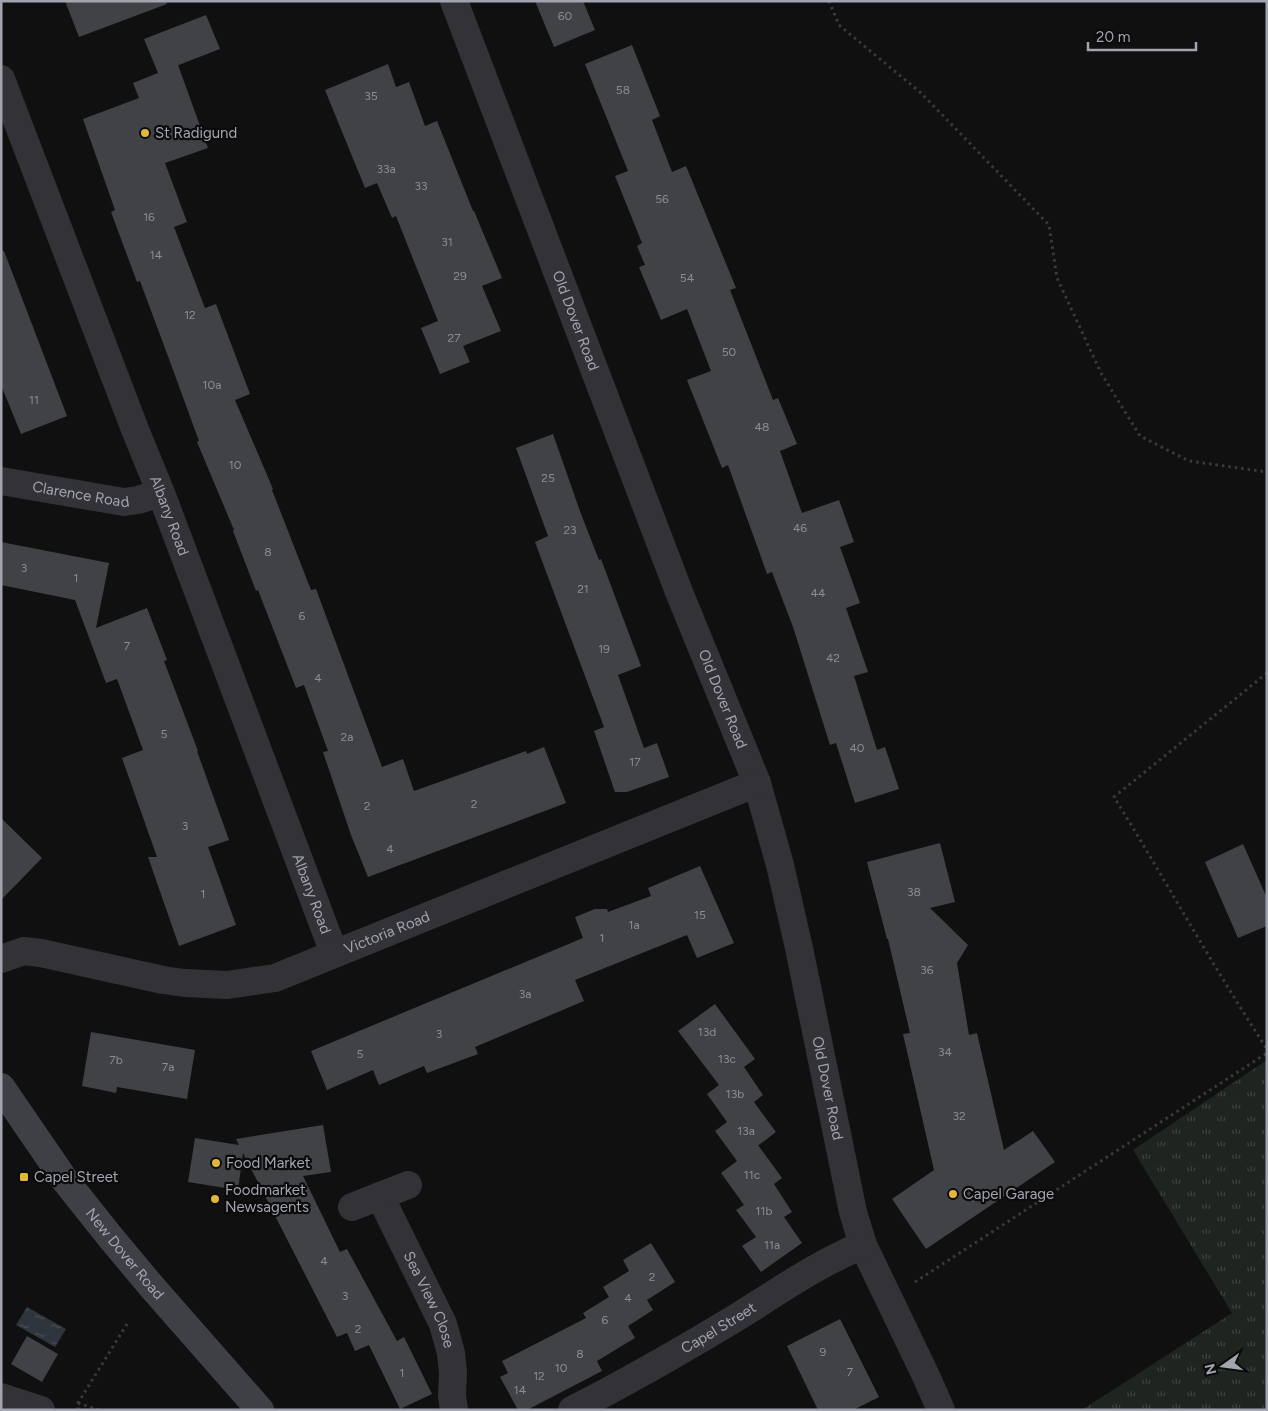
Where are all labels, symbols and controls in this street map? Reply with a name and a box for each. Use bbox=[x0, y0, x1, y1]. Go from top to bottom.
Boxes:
house number: 60 bbox=[558, 9, 573, 23]
scale bar bbox=[1088, 20, 1196, 52]
text: 20 m bbox=[1096, 28, 1130, 46]
house number: 58 bbox=[616, 83, 630, 97]
house number: 35 bbox=[364, 89, 378, 103]
place label: St Radigund bbox=[155, 124, 237, 142]
marker: St Radigund bbox=[139, 127, 151, 139]
house number: 33a bbox=[376, 162, 396, 176]
house number: 33 bbox=[414, 179, 428, 193]
house number: 56 bbox=[655, 192, 669, 206]
house number: 16 bbox=[143, 210, 155, 224]
house number: 31 bbox=[441, 235, 453, 249]
house number: 14 bbox=[150, 248, 163, 262]
street label: Old Dover Road bbox=[549, 268, 603, 373]
house number: 29 bbox=[453, 269, 467, 283]
house number: 54 bbox=[680, 271, 695, 285]
house number: 12 bbox=[184, 308, 196, 322]
house number: 27 bbox=[447, 331, 461, 345]
house number: 50 bbox=[722, 345, 737, 359]
house number: 10a bbox=[203, 378, 221, 392]
house number: 11 bbox=[29, 393, 39, 407]
house number: 48 bbox=[755, 420, 769, 434]
house number: 10 bbox=[229, 458, 242, 472]
house number: 25 bbox=[541, 471, 555, 485]
street label: Albany Road bbox=[146, 473, 193, 558]
street label: Clarence Road bbox=[31, 478, 130, 511]
house number: 46 bbox=[793, 521, 807, 535]
house number: 23 bbox=[563, 523, 577, 537]
house number: 8 bbox=[264, 545, 272, 559]
house number: 3 bbox=[21, 561, 27, 575]
house number: 1 bbox=[74, 571, 78, 585]
house number: 21 bbox=[577, 582, 589, 596]
house number: 44 bbox=[811, 586, 826, 600]
house number: 6 bbox=[299, 609, 306, 623]
house number: 7 bbox=[124, 639, 131, 653]
house number: 19 bbox=[598, 642, 610, 656]
street label: Old Dover Road bbox=[694, 647, 751, 751]
house number: 42 bbox=[826, 651, 840, 665]
house number: 4 bbox=[314, 671, 322, 685]
house number: 5 bbox=[161, 727, 168, 741]
house number: 2a bbox=[341, 730, 353, 744]
house number: 40 bbox=[849, 741, 865, 755]
house number: 17 bbox=[629, 755, 641, 769]
house number: 2 bbox=[471, 797, 477, 811]
house number: 2 bbox=[364, 799, 370, 813]
house number: 3 bbox=[182, 819, 188, 833]
house number: 4 bbox=[386, 842, 394, 856]
street label: Albany Road bbox=[288, 851, 335, 936]
house number: 38 bbox=[907, 885, 921, 899]
house number: 1 bbox=[201, 887, 205, 901]
street label: Victoria Road bbox=[342, 907, 432, 958]
house number: 15 bbox=[694, 908, 706, 922]
house number: 1a bbox=[628, 918, 640, 932]
house number: 1 bbox=[600, 931, 604, 945]
house number: 36 bbox=[920, 963, 934, 977]
house number: 3a bbox=[519, 987, 531, 1001]
house number: 13d bbox=[698, 1025, 716, 1039]
house number: 3 bbox=[436, 1027, 442, 1041]
street label: Old Dover Road bbox=[808, 1035, 847, 1142]
house number: 34 bbox=[938, 1045, 953, 1059]
house number: 5 bbox=[357, 1047, 364, 1061]
house number: 13c bbox=[718, 1052, 736, 1066]
house number: 7b bbox=[109, 1053, 123, 1067]
house number: 7a bbox=[162, 1060, 174, 1074]
house number: 13b bbox=[726, 1087, 744, 1101]
house number: 32 bbox=[952, 1109, 966, 1123]
house number: 13a bbox=[737, 1124, 755, 1138]
place label: Food Market bbox=[226, 1154, 311, 1172]
marker: Food Market bbox=[210, 1157, 222, 1169]
place label: Capel Street bbox=[34, 1168, 119, 1186]
house number: 11c bbox=[744, 1168, 761, 1182]
marker: Capel Street bbox=[18, 1171, 30, 1183]
place label: Foodmarket Newsagents bbox=[225, 1181, 309, 1216]
place label: Capel Garage bbox=[963, 1185, 1054, 1203]
marker: Capel Garage bbox=[947, 1188, 959, 1200]
marker: Foodmarket Newsagents bbox=[209, 1193, 221, 1205]
house number: 11b bbox=[756, 1204, 772, 1218]
street label: New Dover Road bbox=[82, 1205, 168, 1303]
house number: 11a bbox=[764, 1238, 780, 1252]
street label: Sea View Close bbox=[400, 1248, 458, 1350]
house number: 4 bbox=[320, 1254, 328, 1268]
house number: 2 bbox=[649, 1270, 655, 1284]
house number: 3 bbox=[342, 1289, 348, 1303]
house number: 4 bbox=[624, 1291, 632, 1305]
street label: Capel Street bbox=[678, 1298, 760, 1357]
house number: 6 bbox=[602, 1313, 609, 1327]
house number: 2 bbox=[355, 1322, 361, 1336]
north arrow bbox=[1198, 1341, 1248, 1391]
house number: 9 bbox=[820, 1345, 827, 1359]
house number: 8 bbox=[576, 1347, 584, 1361]
house number: 10 bbox=[555, 1361, 568, 1375]
text: N bbox=[1201, 1362, 1220, 1376]
house number: 7 bbox=[847, 1365, 854, 1379]
house number: 1 bbox=[400, 1366, 404, 1380]
house number: 12 bbox=[533, 1369, 545, 1383]
house number: 14 bbox=[514, 1383, 527, 1397]

